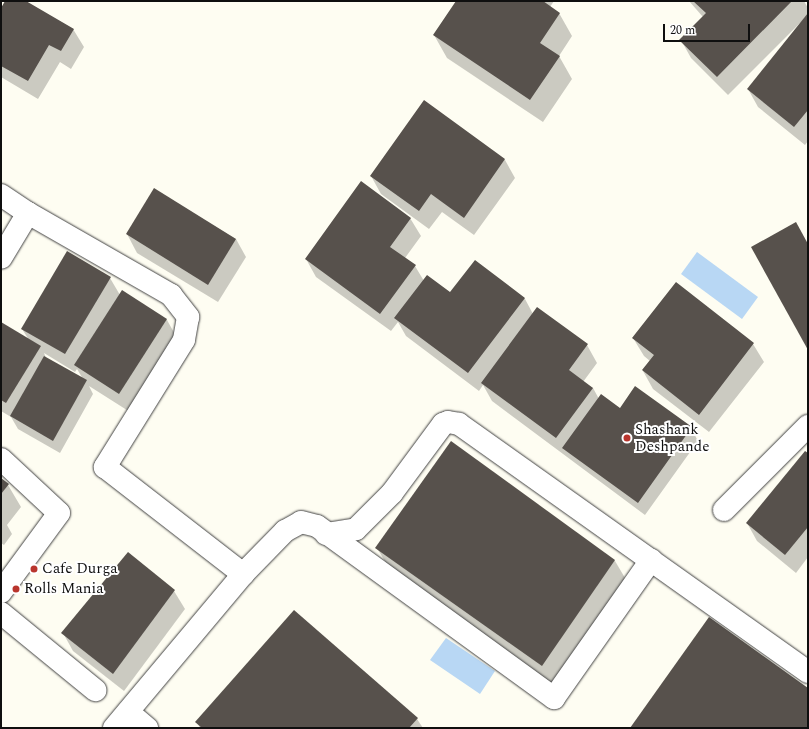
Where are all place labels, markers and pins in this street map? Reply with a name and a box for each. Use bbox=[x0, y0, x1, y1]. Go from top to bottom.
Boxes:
place label: Shashank Deshpande bbox=[635, 420, 709, 455]
marker: Shashank Deshpande bbox=[622, 433, 632, 443]
place label: Cafe Durga bbox=[42, 560, 118, 578]
marker: Cafe Durga bbox=[29, 564, 39, 574]
place label: Rolls Mania bbox=[24, 580, 103, 598]
marker: Rolls Mania bbox=[11, 584, 21, 594]

